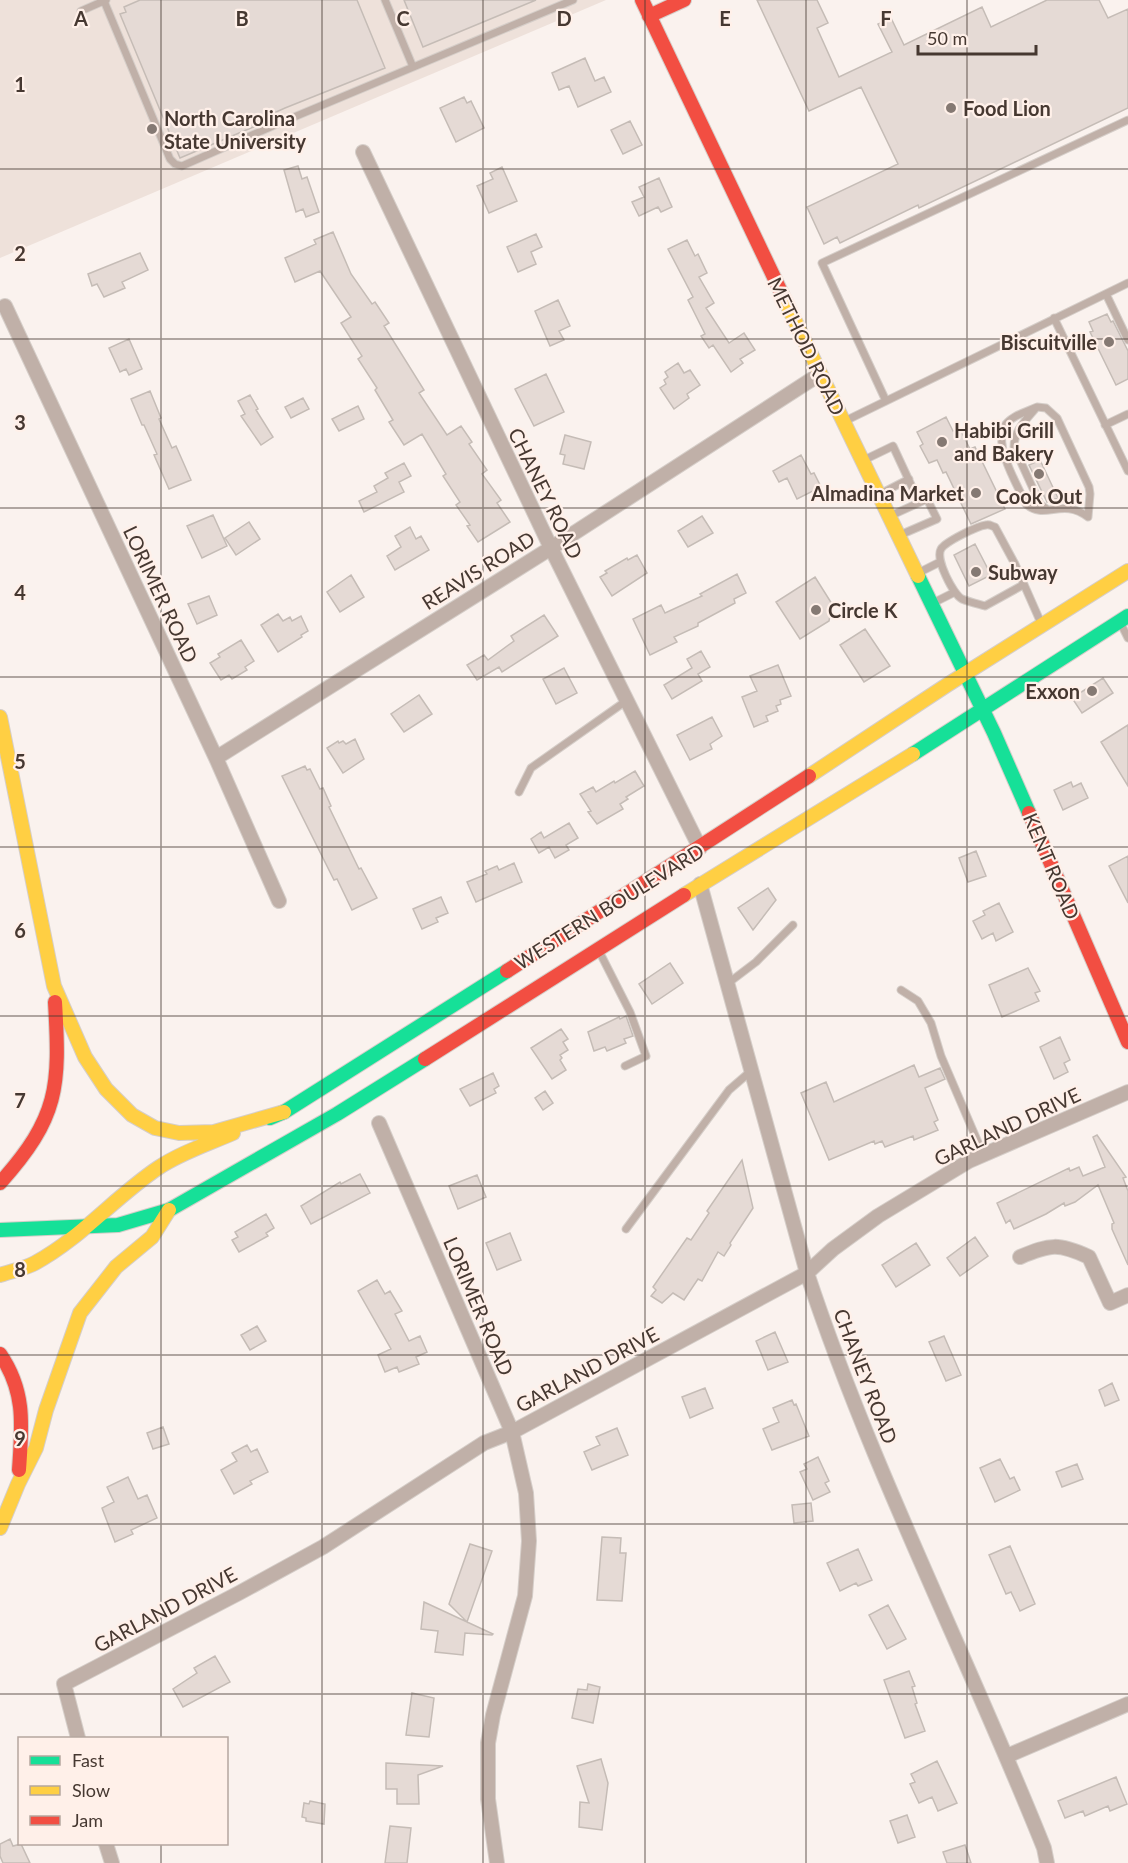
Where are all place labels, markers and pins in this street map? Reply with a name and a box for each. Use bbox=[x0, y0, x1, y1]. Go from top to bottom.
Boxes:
place label: Food Lion bbox=[963, 96, 1051, 120]
marker: Food Lion bbox=[944, 101, 958, 115]
place label: North Carolina State University bbox=[164, 106, 306, 153]
marker: North Carolina State University bbox=[145, 122, 159, 136]
place label: Biscuitville bbox=[1000, 330, 1097, 354]
marker: Biscuitville bbox=[1102, 335, 1116, 349]
place label: Habibi Grill and Bakery bbox=[954, 418, 1054, 465]
marker: Habibi Grill and Bakery bbox=[935, 435, 949, 449]
marker: Cook Out bbox=[1032, 467, 1046, 481]
place label: Almadina Market bbox=[810, 481, 965, 505]
place label: Cook Out bbox=[996, 484, 1083, 508]
marker: Almadina Market bbox=[969, 486, 983, 500]
place label: Subway bbox=[988, 560, 1058, 584]
marker: Subway bbox=[969, 565, 983, 579]
place label: Circle K bbox=[828, 598, 898, 622]
marker: Circle K bbox=[809, 603, 823, 617]
place label: Exxon bbox=[1025, 679, 1080, 703]
marker: Exxon bbox=[1085, 684, 1099, 698]

